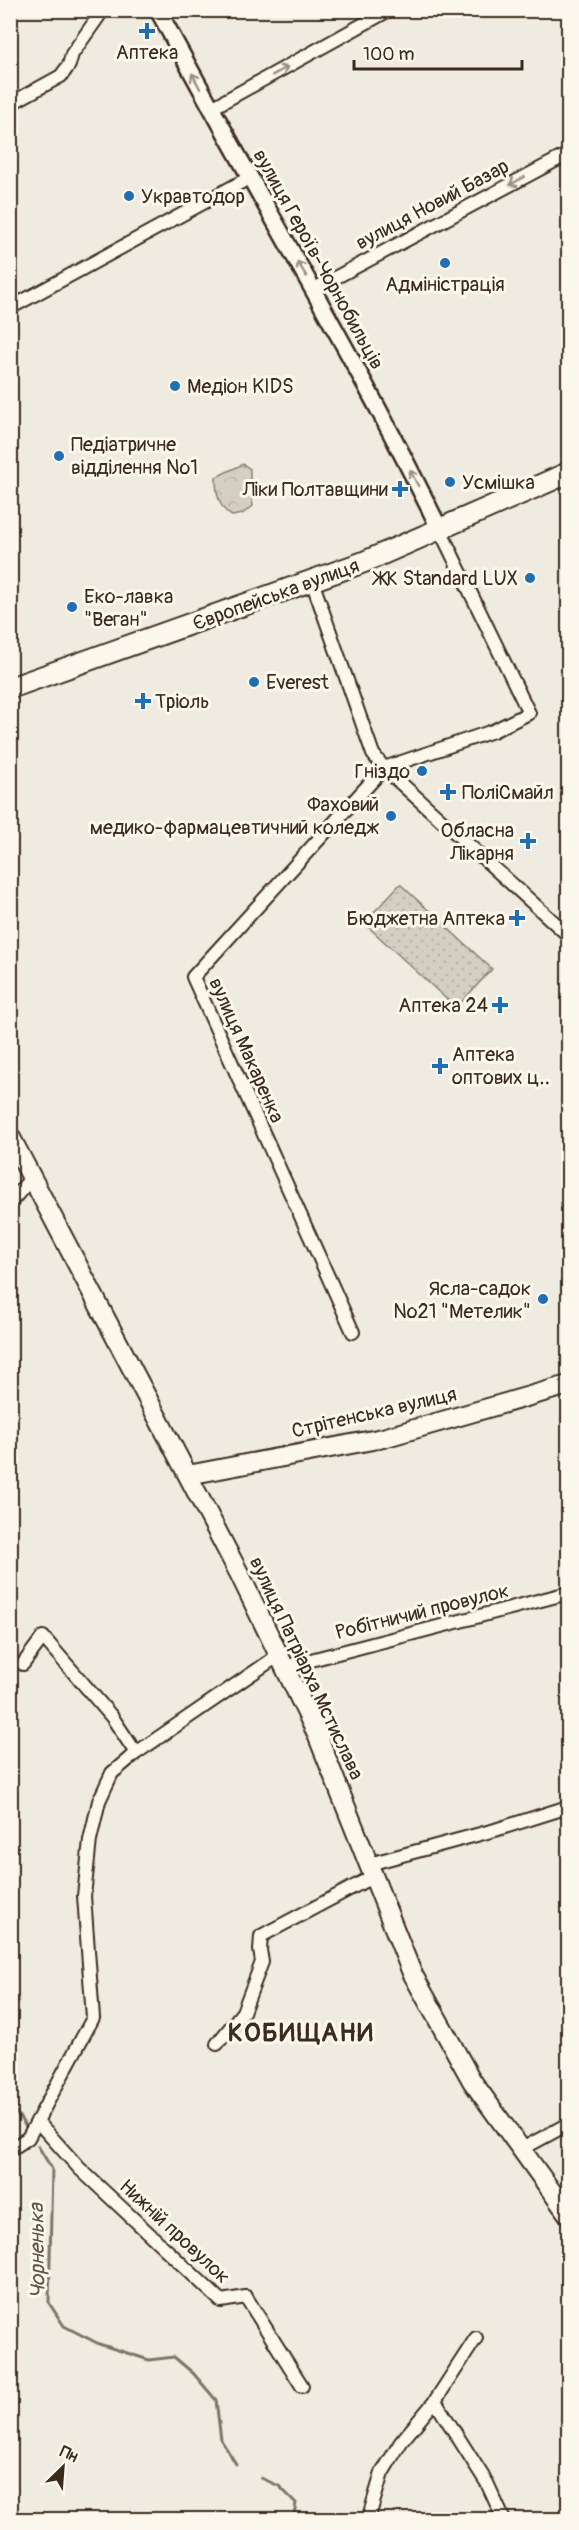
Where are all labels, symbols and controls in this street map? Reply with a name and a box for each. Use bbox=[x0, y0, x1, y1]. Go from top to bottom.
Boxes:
marker: Аптека bbox=[140, 24, 154, 38]
scale bar bbox=[354, 33, 522, 71]
place label: Аптека bbox=[116, 40, 178, 65]
text: 100 m bbox=[363, 43, 415, 66]
one-way arrow bbox=[271, 65, 288, 77]
one-way arrow bbox=[189, 72, 201, 90]
street label: вулиця Героїв-Чорнобильців bbox=[248, 145, 390, 374]
street label: вулиця Новий Базар bbox=[351, 154, 513, 255]
one-way arrow bbox=[509, 175, 526, 187]
place label: Укравтодор bbox=[141, 184, 245, 209]
marker: Укравтодор bbox=[122, 189, 136, 203]
marker: Адміністрація bbox=[438, 256, 452, 270]
one-way arrow bbox=[296, 261, 308, 278]
place label: Адміністрація bbox=[385, 272, 505, 297]
place label: Медіон KIDS bbox=[187, 374, 294, 399]
marker: Медіон KIDS bbox=[168, 379, 182, 393]
place label: Педіатричне відділення №1 bbox=[71, 432, 198, 480]
marker: Педіатричне відділення №1 bbox=[52, 449, 66, 463]
one-way arrow bbox=[408, 469, 419, 487]
place label: Усмішка bbox=[462, 470, 535, 495]
marker: Усмішка bbox=[443, 475, 457, 489]
place label: Ліки Полтавщини bbox=[242, 477, 388, 502]
marker: Ліки Полтавщини bbox=[393, 482, 407, 496]
street label: Європейська вулиця bbox=[190, 553, 363, 636]
place label: ЖК Standard LUX bbox=[372, 566, 518, 591]
marker: ЖК Standard LUX bbox=[523, 571, 537, 585]
place label: Еко-лавка "Веган" bbox=[84, 584, 173, 632]
marker: Еко-лавка "Веган" bbox=[65, 600, 79, 614]
place label: Everest bbox=[266, 670, 330, 695]
marker: Everest bbox=[247, 675, 261, 689]
place label: Тріоль bbox=[155, 689, 210, 714]
marker: Тріоль bbox=[136, 694, 150, 708]
place label: Гніздо bbox=[355, 759, 410, 784]
marker: Гніздо bbox=[415, 764, 429, 778]
place label: ПоліСмайл bbox=[462, 780, 554, 805]
marker: ПоліСмайл bbox=[439, 783, 457, 801]
place label: Фаховий медико-фармацевтичний коледж bbox=[90, 792, 379, 840]
marker: Фаховий медико-фармацевтичний коледж bbox=[384, 809, 398, 823]
place label: Обласна Лікарня bbox=[441, 818, 514, 866]
marker: Обласна Лікарня bbox=[519, 832, 537, 850]
place label: Бюджетна Аптека bbox=[346, 906, 505, 931]
marker: Бюджетна Аптека bbox=[510, 911, 524, 925]
street label: вулиця Макаренка bbox=[203, 974, 290, 1127]
place label: Аптека 24 bbox=[398, 993, 488, 1018]
marker: Аптека 24 bbox=[493, 998, 507, 1012]
place label: Аптека оптових ц‥ bbox=[452, 1042, 550, 1090]
marker: Аптека оптових ц‥ bbox=[433, 1059, 447, 1073]
place label: Ясла-садок №21 "Метелик" bbox=[393, 1276, 531, 1324]
marker: Ясла-садок №21 "Метелик" bbox=[536, 1292, 550, 1306]
street label: Стрітенська вулиця bbox=[289, 1381, 459, 1444]
street label: вулиця Патріарха Мстислава bbox=[244, 1553, 369, 1784]
street label: Робітничий провулок bbox=[333, 1578, 511, 1645]
district label: КОБИЩАНИ bbox=[228, 2017, 374, 2049]
street label: Нижній провулок bbox=[114, 2174, 235, 2289]
water label: Чорненька bbox=[23, 2202, 52, 2299]
north arrow bbox=[33, 2437, 93, 2497]
text: Пн bbox=[57, 2442, 81, 2467]

